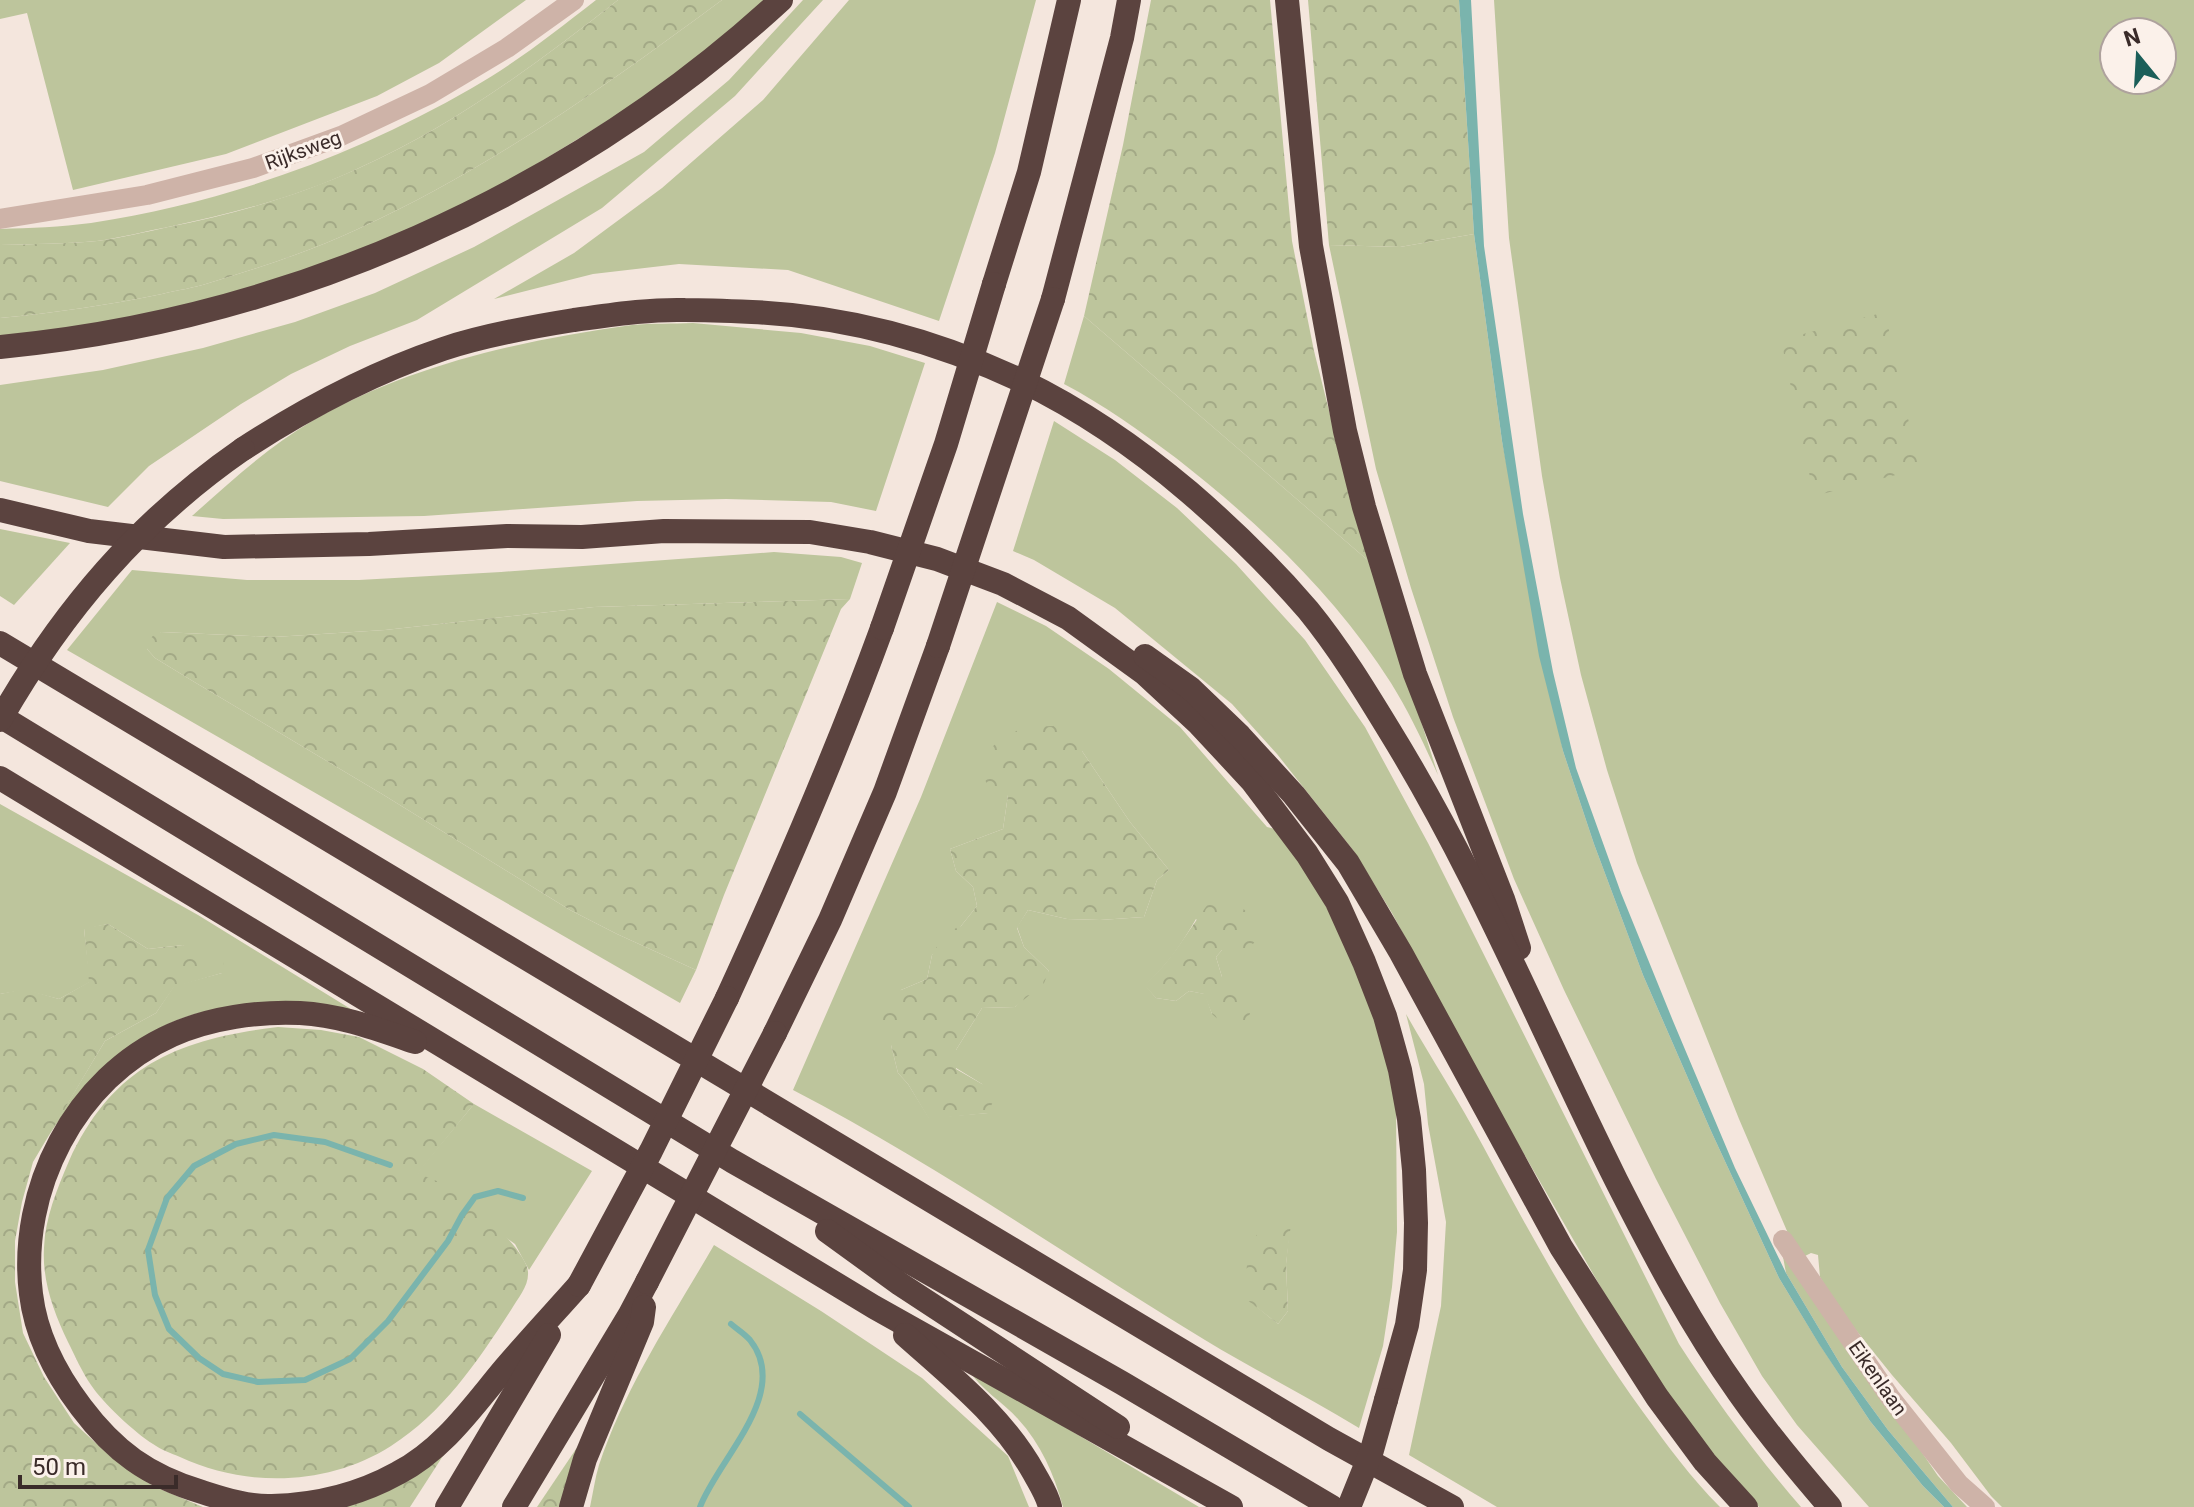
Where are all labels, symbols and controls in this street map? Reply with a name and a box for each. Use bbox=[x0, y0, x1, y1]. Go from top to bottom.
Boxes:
north arrow bbox=[2098, 16, 2178, 96]
text: N bbox=[2121, 23, 2143, 52]
street label: Rijksweg bbox=[262, 125, 344, 175]
street label: Eikenlaan bbox=[1844, 1336, 1912, 1420]
scale bar bbox=[20, 1439, 176, 1489]
text: 50 m bbox=[32, 1453, 86, 1481]

